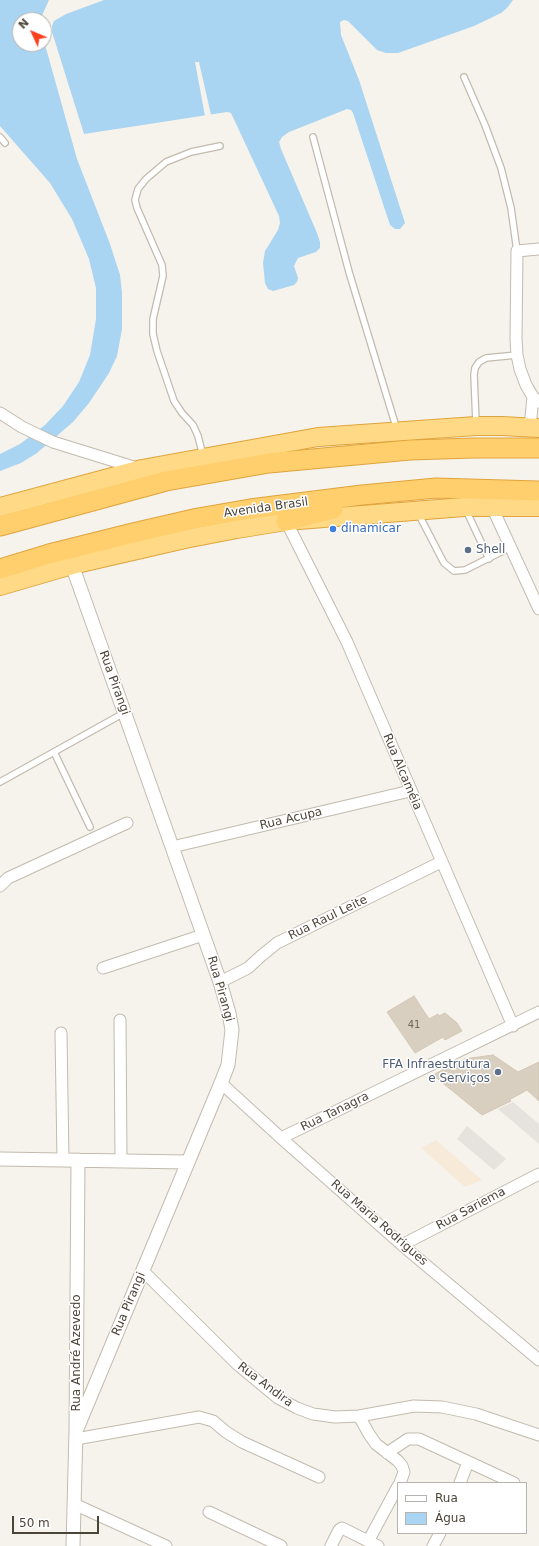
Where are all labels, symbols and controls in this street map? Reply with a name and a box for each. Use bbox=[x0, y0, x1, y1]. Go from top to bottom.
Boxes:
north arrow bbox=[12, 12, 52, 52]
text: N bbox=[16, 16, 32, 32]
street label: Avenida Brasil bbox=[223, 495, 309, 521]
place label: dinamicar bbox=[341, 522, 401, 536]
marker: dinamicar bbox=[328, 524, 338, 534]
place label: Shell bbox=[476, 543, 505, 557]
marker: Shell bbox=[463, 545, 473, 555]
street label: Rua Pirangi bbox=[96, 649, 132, 717]
street label: Rua Alcaméia bbox=[379, 732, 425, 812]
street label: Rua Acupa bbox=[258, 805, 324, 833]
street label: Rua Raul Leite bbox=[286, 893, 370, 943]
street label: Rua Pirangi bbox=[204, 954, 236, 1024]
house number: 41 bbox=[408, 1019, 420, 1031]
place label: FFA Infraestrutura e Serviços bbox=[382, 1058, 490, 1086]
marker: FFA Infraestrutura e Serviços bbox=[493, 1067, 503, 1077]
street label: Rua Tanagra bbox=[299, 1089, 371, 1135]
street label: Rua Maria Rodrigues bbox=[328, 1177, 430, 1269]
street label: Rua Sariema bbox=[434, 1185, 508, 1233]
street label: Rua Pirangi bbox=[109, 1270, 149, 1338]
street label: Rua André Azevedo bbox=[70, 1294, 84, 1412]
street label: Rua Andira bbox=[234, 1360, 296, 1410]
legend bbox=[397, 1482, 527, 1534]
text: Rua bbox=[435, 1491, 458, 1505]
scale bar bbox=[14, 1508, 101, 1534]
text: Água bbox=[435, 1511, 466, 1525]
text: 50 m bbox=[19, 1516, 50, 1530]

